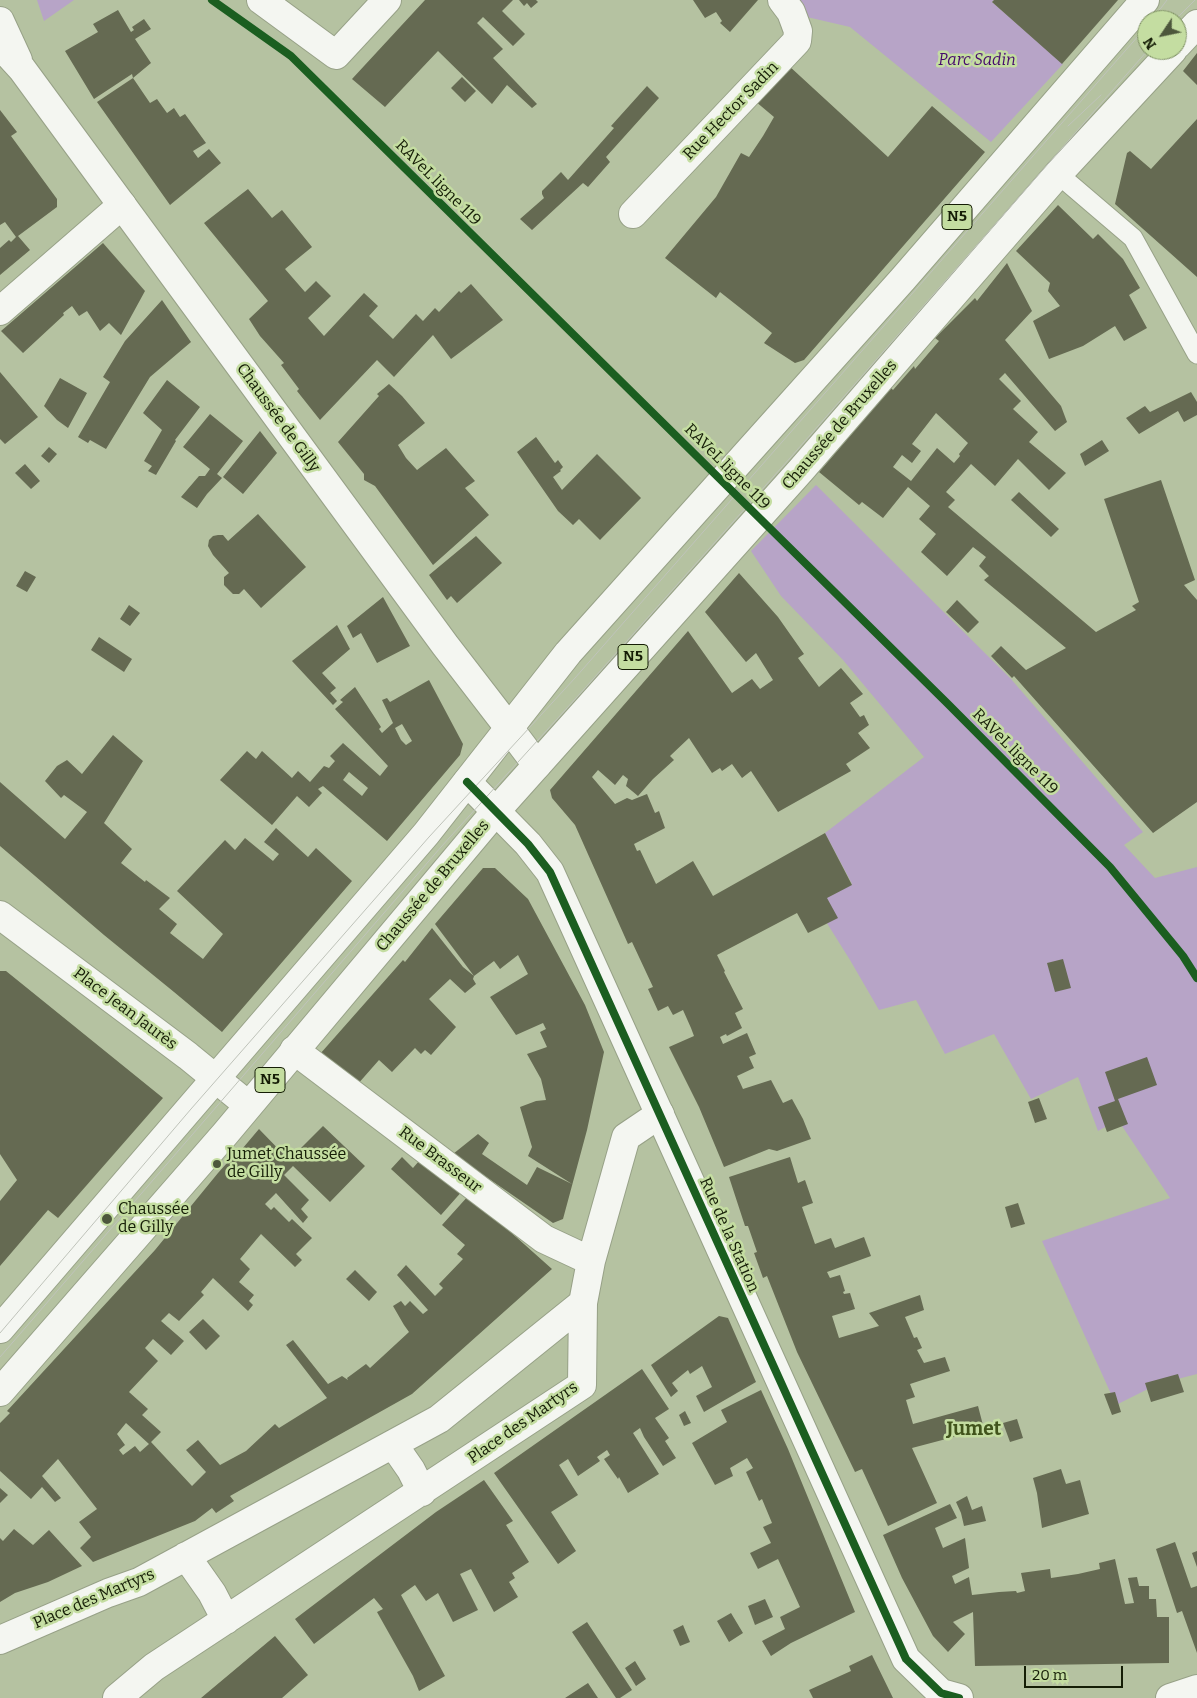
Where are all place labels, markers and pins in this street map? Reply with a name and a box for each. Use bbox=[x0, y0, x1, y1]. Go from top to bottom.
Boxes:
place label: Jumet Chaussée de Gilly bbox=[227, 1145, 346, 1183]
marker: Jumet Chaussée de Gilly bbox=[211, 1158, 223, 1170]
place label: Chaussée de Gilly bbox=[118, 1200, 189, 1238]
marker: Chaussée de Gilly bbox=[100, 1212, 114, 1226]

